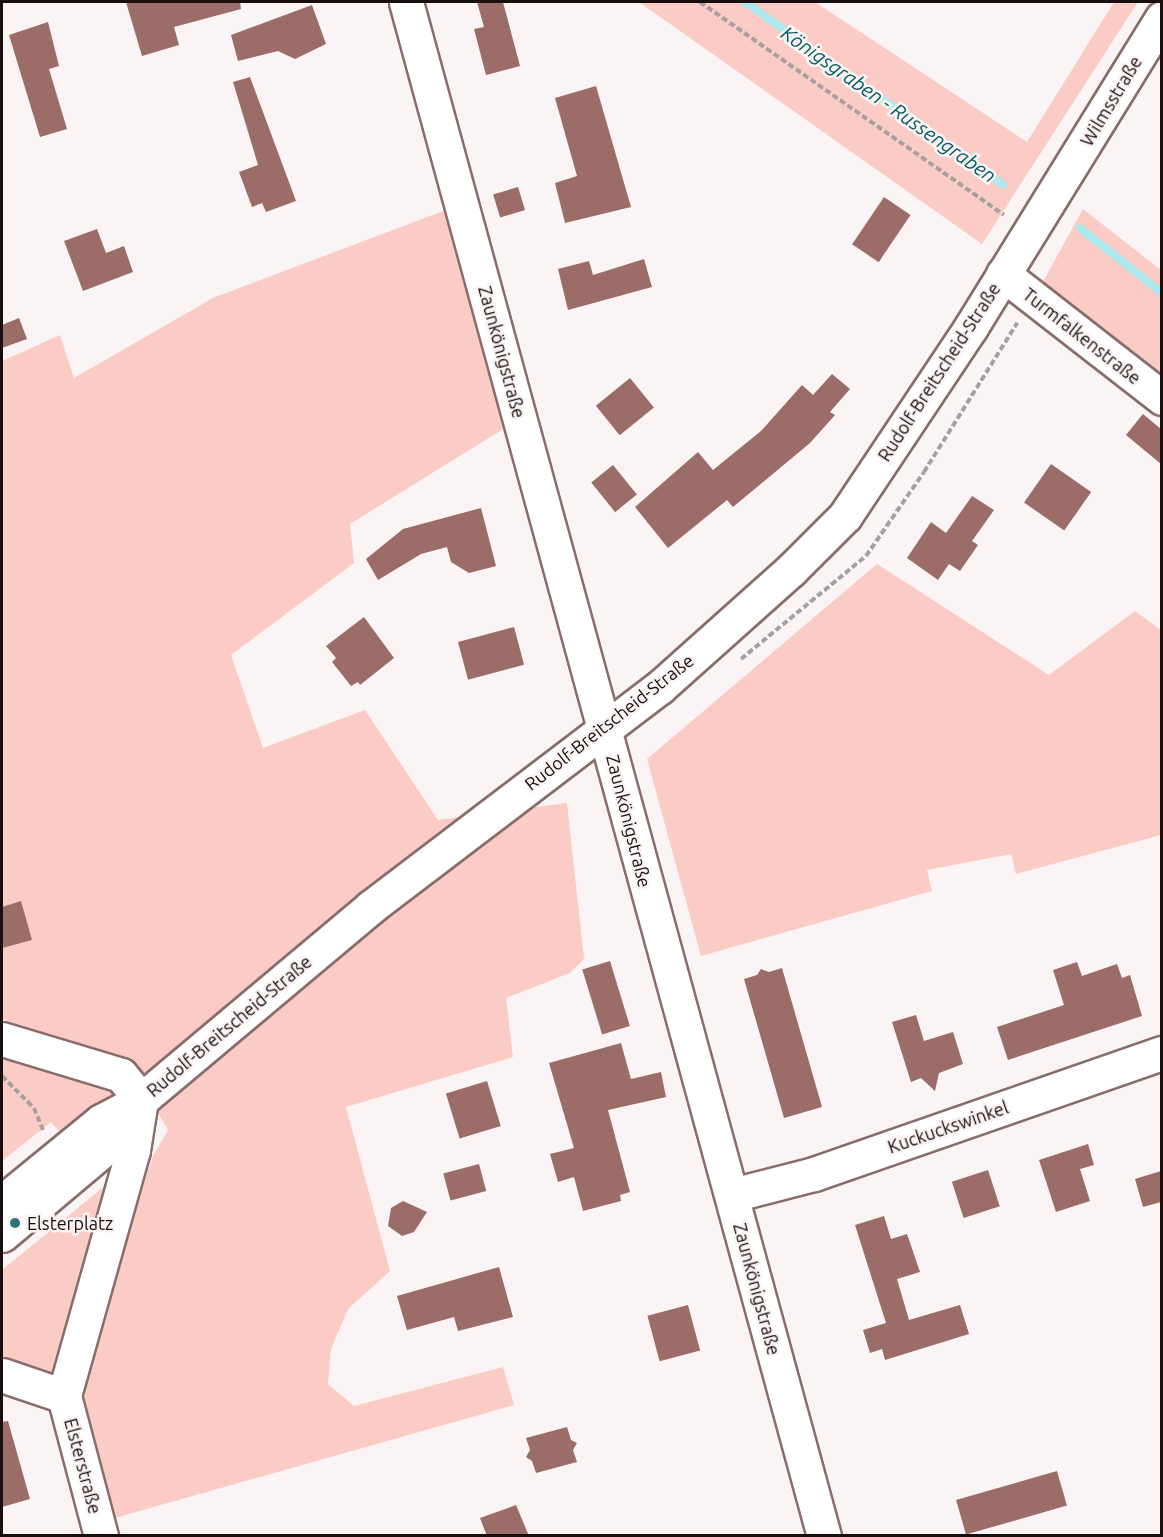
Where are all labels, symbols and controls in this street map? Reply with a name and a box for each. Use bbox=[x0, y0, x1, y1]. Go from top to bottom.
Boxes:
water label: Königsgraben - Russengraben bbox=[777, 21, 1001, 187]
street label: Wilmsstraße bbox=[1076, 52, 1146, 150]
street label: Rudolf-Breitscheid-Straße bbox=[873, 279, 1005, 465]
street label: Turmfalkenstraße bbox=[1019, 283, 1145, 389]
street label: Zaunkönigstraße bbox=[474, 284, 530, 420]
street label: Rudolf-Breitscheid-Straße bbox=[520, 649, 698, 795]
street label: Zaunkönigstraße bbox=[602, 752, 656, 890]
street label: Rudolf-Breitscheid-Straße bbox=[142, 951, 316, 1101]
street label: Kuckuckswinkel bbox=[885, 1096, 1011, 1158]
place label: Elsterplatz bbox=[27, 1212, 113, 1234]
marker: Elsterplatz bbox=[8, 1216, 22, 1230]
street label: Zaunkönigstraße bbox=[729, 1221, 785, 1357]
street label: Elsterstraße bbox=[60, 1416, 106, 1516]

